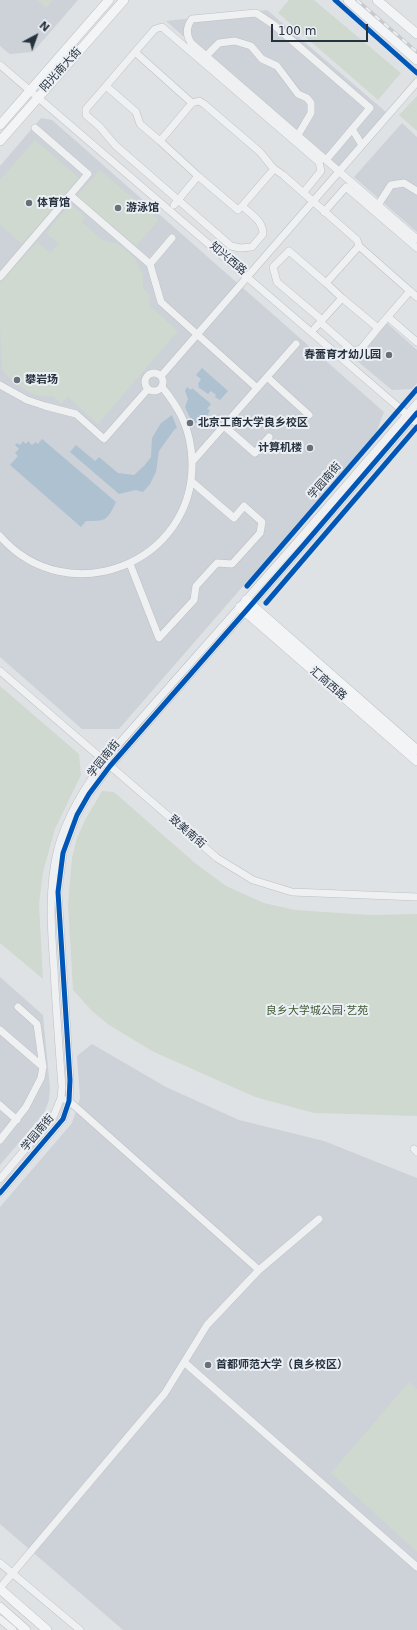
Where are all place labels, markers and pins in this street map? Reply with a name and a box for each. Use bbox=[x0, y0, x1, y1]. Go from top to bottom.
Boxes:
place label: 体育馆 bbox=[37, 196, 70, 210]
marker: 体育馆 bbox=[24, 198, 34, 208]
place label: 游泳馆 bbox=[126, 201, 159, 215]
marker: 游泳馆 bbox=[113, 203, 123, 213]
place label: 春蕾育才幼儿园 bbox=[304, 348, 381, 362]
marker: 春蕾育才幼儿园 bbox=[384, 350, 394, 360]
place label: 攀岩场 bbox=[25, 373, 58, 387]
marker: 攀岩场 bbox=[12, 375, 22, 385]
place label: 北京工商大学良乡校区 bbox=[198, 416, 308, 430]
marker: 北京工商大学良乡校区 bbox=[185, 418, 195, 428]
place label: 计算机楼 bbox=[258, 441, 302, 455]
marker: 计算机楼 bbox=[305, 443, 315, 453]
place label: 首都师范大学（良乡校区） bbox=[216, 1358, 348, 1372]
marker: 首都师范大学（良乡校区） bbox=[203, 1360, 213, 1370]

